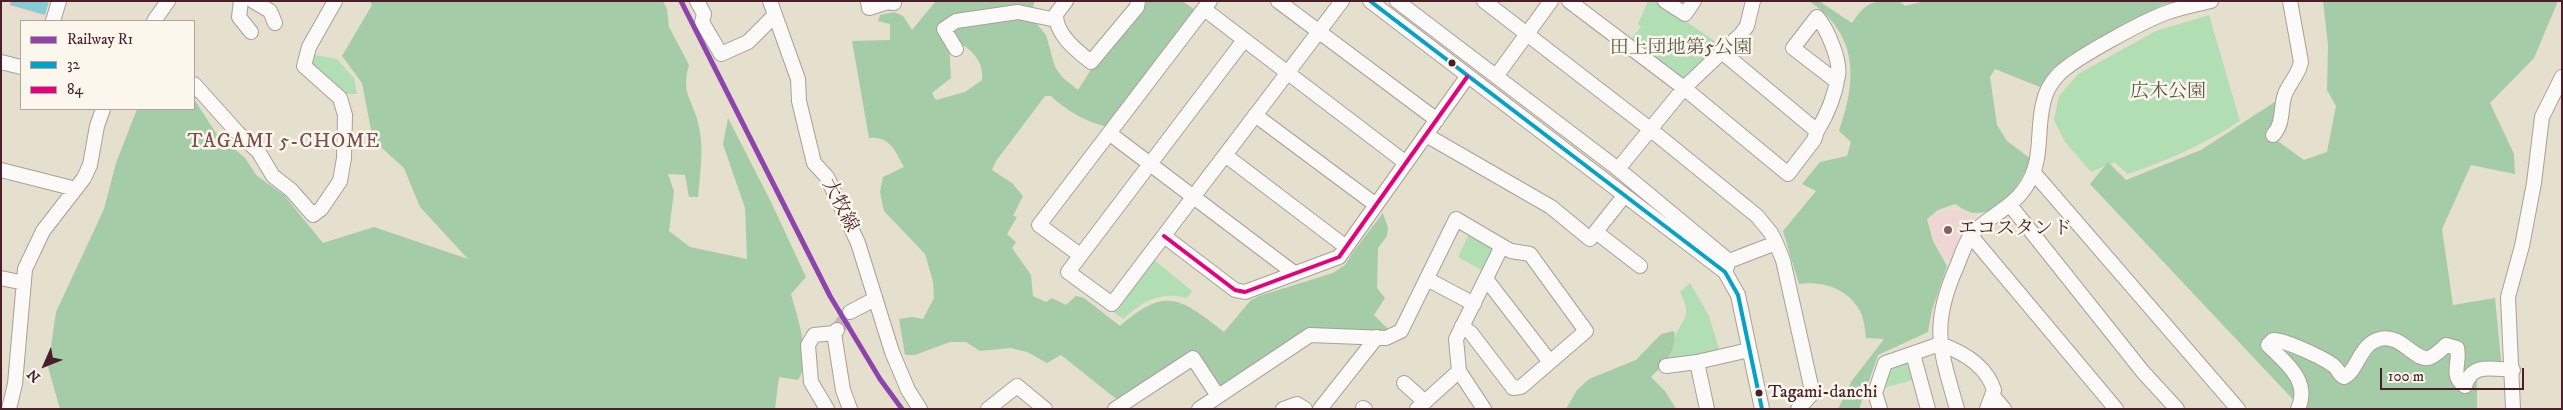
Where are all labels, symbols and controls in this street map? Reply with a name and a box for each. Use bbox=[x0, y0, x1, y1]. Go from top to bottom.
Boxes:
legend bbox=[20, 20, 195, 110]
text: Railway R1 bbox=[67, 30, 133, 49]
park label: 田上団地第5公園 bbox=[1610, 38, 1752, 60]
text: 32 bbox=[67, 55, 80, 74]
unlabelled marker bbox=[1447, 58, 1457, 68]
text: 84 bbox=[67, 80, 83, 99]
park label: 広木公園 bbox=[2130, 82, 2206, 104]
district label: TAGAMI 5-CHOME bbox=[186, 131, 382, 155]
street label: 大牧線 bbox=[816, 175, 862, 237]
place label: エコスタンド bbox=[1958, 219, 2072, 241]
marker: エコスタンド bbox=[1942, 224, 1954, 236]
north arrow bbox=[20, 340, 70, 390]
scale bar bbox=[2383, 358, 2527, 390]
text: N bbox=[24, 365, 45, 386]
text: 100 m bbox=[2388, 367, 2424, 386]
place label: Tagami-danchi bbox=[1768, 382, 1877, 404]
marker: Tagami-danchi bbox=[1754, 388, 1764, 398]

